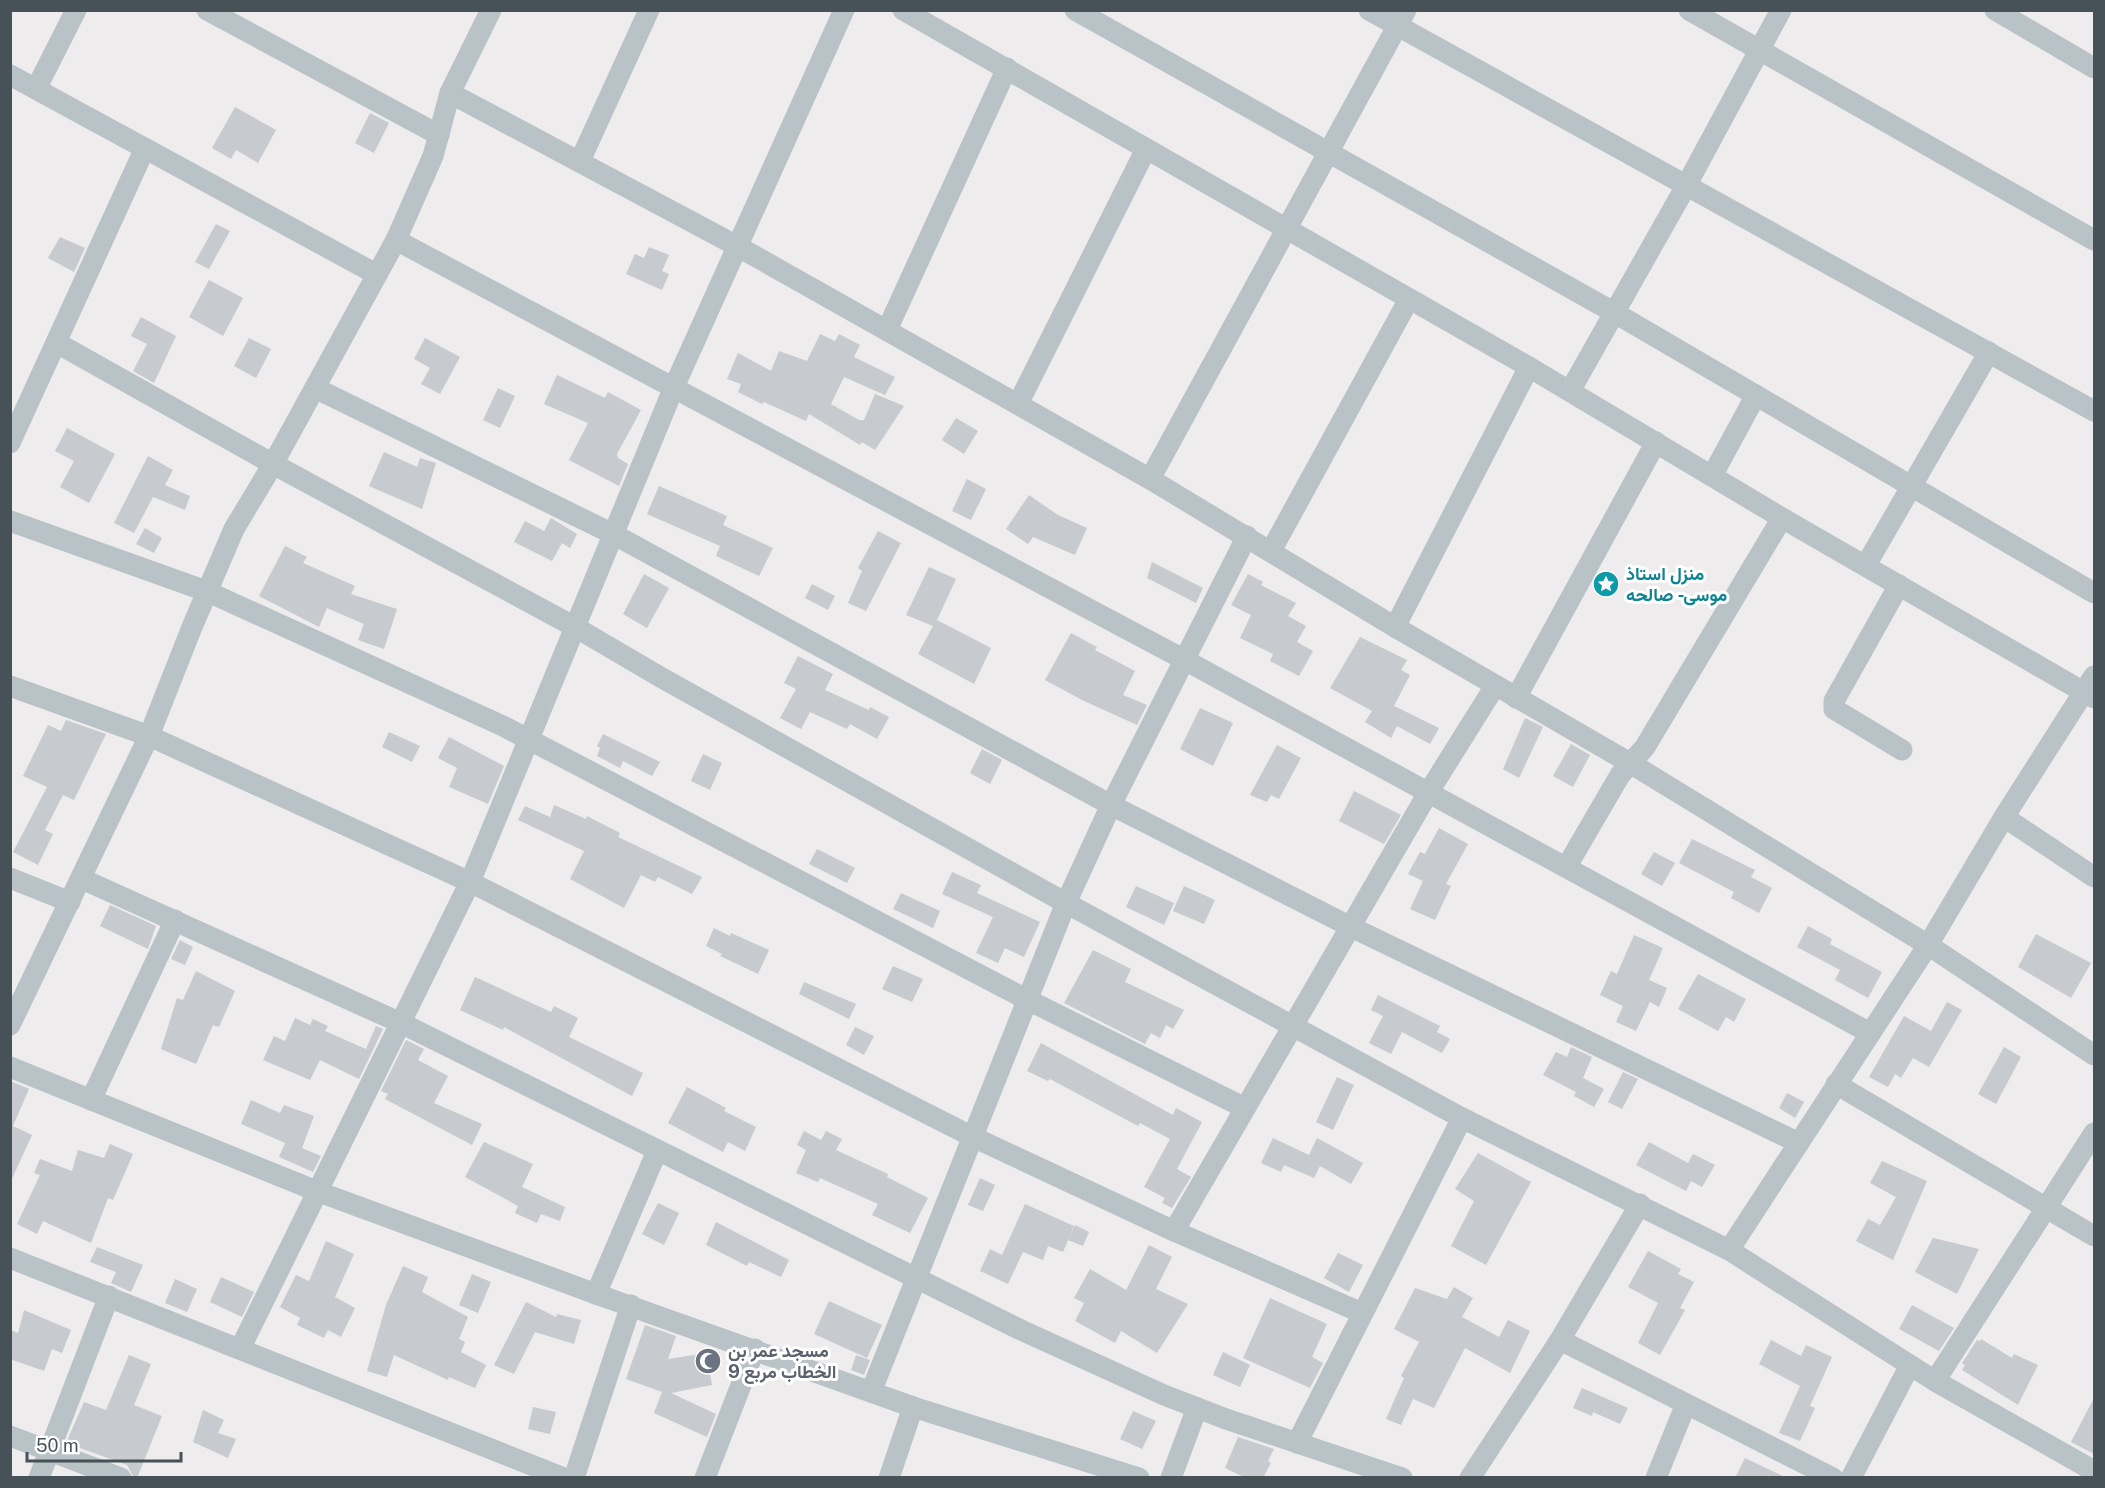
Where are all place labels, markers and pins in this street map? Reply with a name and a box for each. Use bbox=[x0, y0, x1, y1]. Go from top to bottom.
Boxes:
place label: منزل استاذ موسى- صالحه bbox=[1626, 563, 1728, 606]
place icon: منزل استاذ موسى- صالحه bbox=[1591, 569, 1621, 599]
place label: مسجد عمر بن الخطاب مربع 9 bbox=[728, 1340, 837, 1384]
mosque icon: مسجد عمر بن الخطاب مربع 9 bbox=[693, 1346, 723, 1376]

